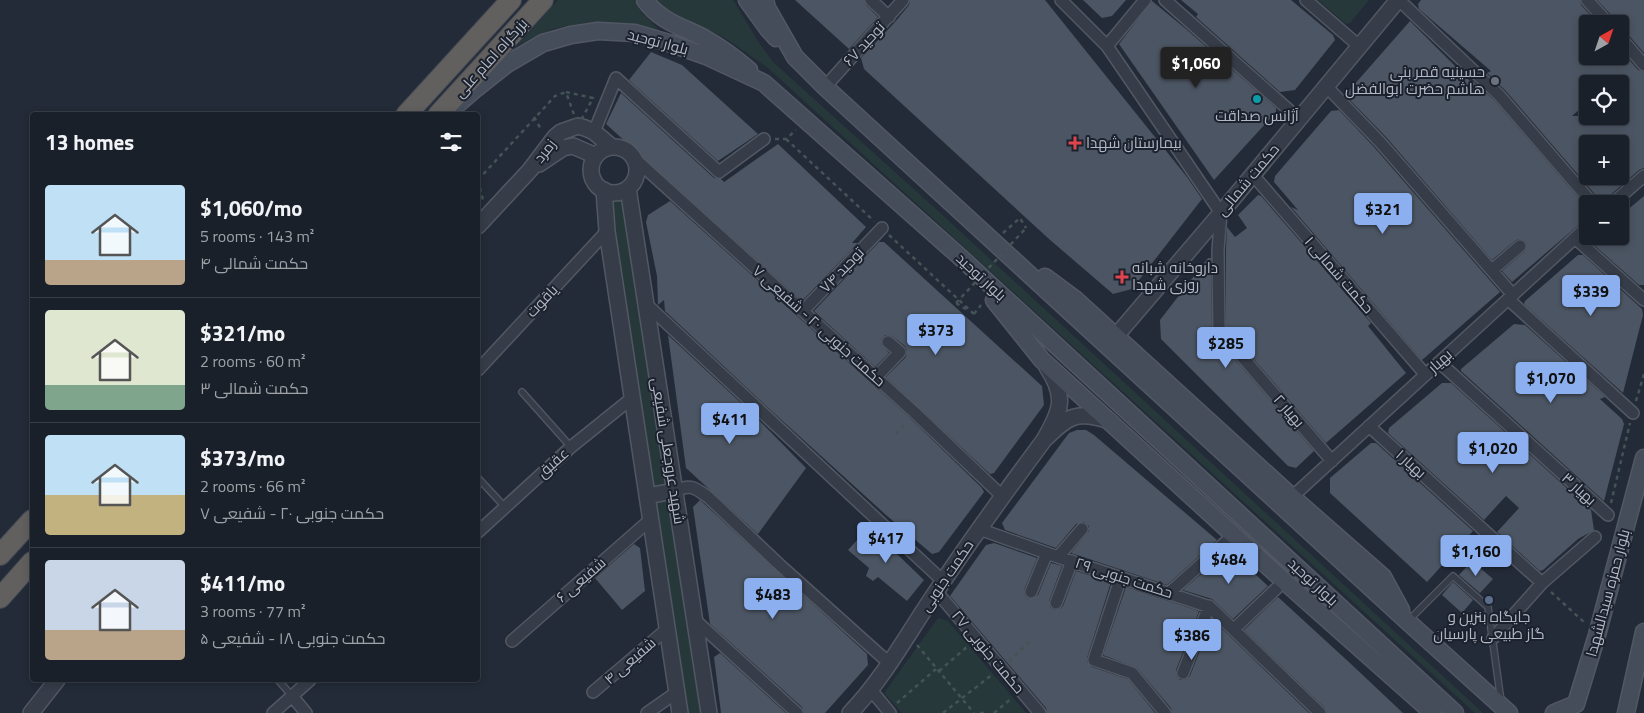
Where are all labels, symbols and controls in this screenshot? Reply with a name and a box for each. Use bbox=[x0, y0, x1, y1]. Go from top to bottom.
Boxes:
street label: بزرگراه امام علی bbox=[448, 13, 533, 103]
north arrow bbox=[1579, 15, 1629, 65]
map controls bbox=[1579, 15, 1629, 245]
street label: توحید ۶۷ bbox=[837, 16, 890, 71]
street label: بلوار توحید bbox=[625, 22, 691, 61]
pin: $1,060 bbox=[1155, 46, 1237, 89]
text: $1,060 bbox=[1171, 51, 1221, 75]
place label: حسینیه قمر بنی هاشم حضرت ابوالفضل bbox=[1345, 60, 1485, 100]
marker: حسینیه قمر بنی هاشم حضرت ابوالفضل bbox=[1489, 75, 1501, 87]
button: locate bbox=[1579, 75, 1629, 125]
marker: آژانس صداقت bbox=[1251, 93, 1263, 105]
place label: آژانس صداقت bbox=[1215, 104, 1299, 127]
text: 13 homes bbox=[45, 126, 134, 158]
icon: filters bbox=[437, 128, 465, 156]
place label: بیمارستان شهدا bbox=[1086, 131, 1182, 154]
street label: زمرد bbox=[528, 134, 561, 168]
button: + bbox=[1579, 135, 1629, 185]
marker: بیمارستان شهدا bbox=[1068, 136, 1082, 150]
street label: حکمت شمالی bbox=[1210, 138, 1285, 221]
text: $1,060/mo bbox=[200, 192, 302, 224]
pin: $321 bbox=[1353, 192, 1413, 235]
button: − bbox=[1579, 195, 1629, 245]
text: $321 bbox=[1365, 197, 1401, 221]
icon: home bbox=[85, 205, 145, 265]
text: 5 rooms · 143 m² bbox=[200, 224, 314, 248]
street label: حکمت شمالی ۱ bbox=[1299, 231, 1380, 319]
street label: توحید ۷۴ bbox=[814, 241, 869, 298]
street label: بلوار توحید bbox=[951, 247, 1012, 306]
text: حکمت شمالی ۴ bbox=[200, 251, 308, 275]
place label: داروخانه شبانه روزی شهدا bbox=[1132, 256, 1218, 296]
street label: حکمت جنوبی ۲۰ - شفیعی ۷ bbox=[748, 259, 891, 392]
marker: داروخانه شبانه روزی شهدا bbox=[1116, 271, 1128, 283]
pin: $339 bbox=[1561, 274, 1621, 317]
street label: یاقوت bbox=[520, 279, 563, 322]
text: $339 bbox=[1573, 279, 1609, 303]
pin: $373 bbox=[906, 314, 966, 356]
text: $321/mo bbox=[200, 317, 285, 349]
text: $373 bbox=[918, 318, 954, 342]
pin: $285 bbox=[1196, 326, 1256, 369]
icon: home bbox=[85, 330, 145, 390]
text: $285 bbox=[1208, 331, 1244, 355]
street label: بهیار bbox=[1421, 343, 1457, 379]
text: 2 rooms · 60 m² bbox=[200, 349, 305, 373]
pin: $1,070 bbox=[1510, 362, 1592, 404]
text: $1,070 bbox=[1526, 366, 1576, 390]
text: حکمت شمالی ۳ bbox=[200, 376, 308, 400]
street label: شهید عروجعلی شفیعی bbox=[646, 376, 691, 526]
street label: بهیار ۲ bbox=[1268, 389, 1310, 433]
pin: $411 bbox=[700, 402, 760, 445]
text: $411 bbox=[712, 407, 748, 431]
pin: $1,020 bbox=[1452, 432, 1534, 474]
text: $1,020 bbox=[1468, 436, 1518, 460]
text: $373/mo bbox=[200, 442, 285, 474]
street label: عقیق bbox=[531, 442, 574, 483]
street label: بهیار ۱ bbox=[1391, 443, 1432, 484]
icon: home bbox=[85, 455, 145, 515]
street label: بهیار ۳ bbox=[1557, 467, 1602, 511]
text: 2 rooms · 66 m² bbox=[200, 474, 305, 498]
text: حکمت جنوبی ۲۰ - شفیعی ۷ bbox=[200, 501, 384, 525]
pin: $417 bbox=[856, 522, 916, 564]
text: $417 bbox=[868, 526, 904, 550]
street label: بلوار حمزه سیدالشهدا bbox=[1579, 526, 1636, 659]
pin: $1,160 bbox=[1435, 534, 1517, 577]
street label: حکمت جنوبی bbox=[914, 535, 979, 616]
text: $1,160 bbox=[1451, 539, 1501, 563]
pin: $484 bbox=[1199, 542, 1259, 585]
text: $484 bbox=[1211, 547, 1247, 571]
street label: شفیعی ۶ bbox=[551, 551, 611, 608]
street label: حکمت جنوبی ۲۹ bbox=[1072, 551, 1176, 604]
street label: بلوار توحید bbox=[1283, 552, 1344, 611]
text: $411/mo bbox=[200, 567, 285, 599]
pin: $483 bbox=[743, 578, 803, 620]
icon: home bbox=[85, 580, 145, 640]
text: $483 bbox=[755, 582, 791, 606]
marker: جایگاه بنزین و گاز طبیعی پارسیان bbox=[1483, 594, 1495, 606]
text: 3 rooms · 77 m² bbox=[200, 599, 305, 623]
street label: حکمت جنوبی ۲۷ bbox=[946, 605, 1030, 699]
place label: جایگاه بنزین و گاز طبیعی پارسیان bbox=[1433, 605, 1545, 645]
pin: $386 bbox=[1162, 618, 1222, 661]
text: $386 bbox=[1174, 623, 1210, 647]
text: حکمت جنوبی ۱۸ - شفیعی ۵ bbox=[200, 626, 385, 650]
street label: شفیعی ۴ bbox=[599, 631, 661, 690]

